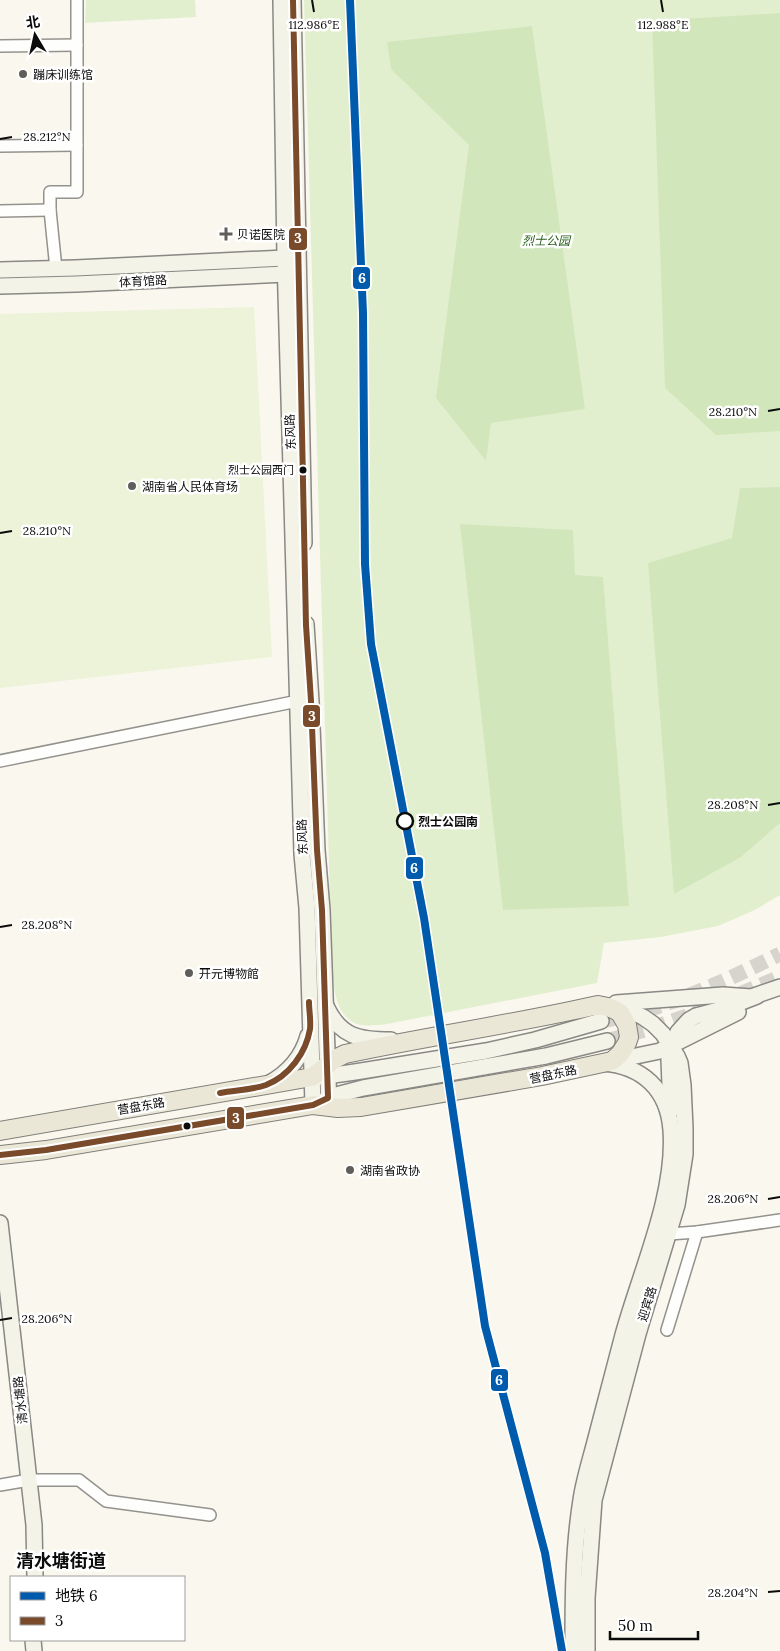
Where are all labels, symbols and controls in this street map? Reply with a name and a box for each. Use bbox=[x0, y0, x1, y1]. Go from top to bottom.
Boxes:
north arrow bbox=[10, 10, 60, 60]
text: 北 bbox=[25, 12, 41, 32]
text: 112.986°E bbox=[288, 17, 340, 32]
text: 112.988°E bbox=[638, 17, 688, 32]
place label: 蹦床训练馆 bbox=[33, 67, 93, 82]
marker: 蹦床训练馆 bbox=[17, 68, 29, 80]
text: 28.212°N bbox=[23, 129, 71, 144]
marker: 贝诺医院 bbox=[219, 227, 233, 241]
place label: 贝诺医院 bbox=[237, 227, 285, 242]
line badge: 3 bbox=[288, 227, 308, 251]
text: 3 bbox=[294, 229, 302, 247]
park label: 烈士公园 bbox=[522, 233, 572, 248]
line badge: 6 bbox=[352, 266, 371, 290]
text: 6 bbox=[358, 269, 366, 287]
street label: 体育馆路 bbox=[119, 272, 167, 290]
text: 28.210°N bbox=[709, 404, 757, 419]
street label: 东风路 bbox=[282, 414, 298, 450]
place label: 烈士公园西门 bbox=[228, 463, 294, 477]
marker: 烈士公园西门 bbox=[298, 465, 308, 475]
place label: 湖南省人民体育场 bbox=[142, 479, 238, 494]
marker: 湖南省人民体育场 bbox=[126, 480, 138, 492]
text: 28.210°N bbox=[23, 523, 71, 538]
line badge: 3 bbox=[302, 704, 321, 728]
text: 3 bbox=[308, 707, 316, 725]
text: 28.208°N bbox=[708, 797, 758, 812]
marker: 烈士公园南 bbox=[396, 812, 414, 830]
place label: 烈士公园南 bbox=[418, 814, 478, 829]
street label: 东风路 bbox=[294, 819, 310, 855]
line badge: 6 bbox=[405, 856, 424, 880]
text: 6 bbox=[410, 859, 418, 877]
text: 28.208°N bbox=[22, 917, 72, 932]
place label: 开元博物館 bbox=[199, 966, 259, 981]
marker: 开元博物館 bbox=[183, 967, 195, 979]
street label: 营盘东路 bbox=[528, 1062, 578, 1086]
street label: 营盘东路 bbox=[116, 1094, 166, 1118]
line badge: 3 bbox=[226, 1106, 245, 1130]
text: 3 bbox=[232, 1109, 240, 1127]
unlabelled marker bbox=[182, 1121, 192, 1131]
place label: 湖南省政协 bbox=[360, 1163, 420, 1178]
marker: 湖南省政协 bbox=[344, 1164, 356, 1176]
text: 28.206°N bbox=[708, 1191, 758, 1206]
street label: 迎宾路 bbox=[635, 1285, 659, 1323]
text: 28.206°N bbox=[22, 1311, 72, 1326]
line badge: 6 bbox=[490, 1368, 509, 1392]
text: 6 bbox=[495, 1371, 503, 1389]
street label: 清水塘路 bbox=[10, 1375, 30, 1425]
district label: 清水塘街道 bbox=[16, 1549, 106, 1572]
legend bbox=[10, 1576, 185, 1641]
text: 28.204°N bbox=[708, 1585, 758, 1600]
text: 地铁 6 bbox=[55, 1586, 98, 1605]
scale bar bbox=[610, 1608, 698, 1640]
text: 3 bbox=[55, 1611, 63, 1630]
text: 50 m bbox=[618, 1616, 653, 1635]

